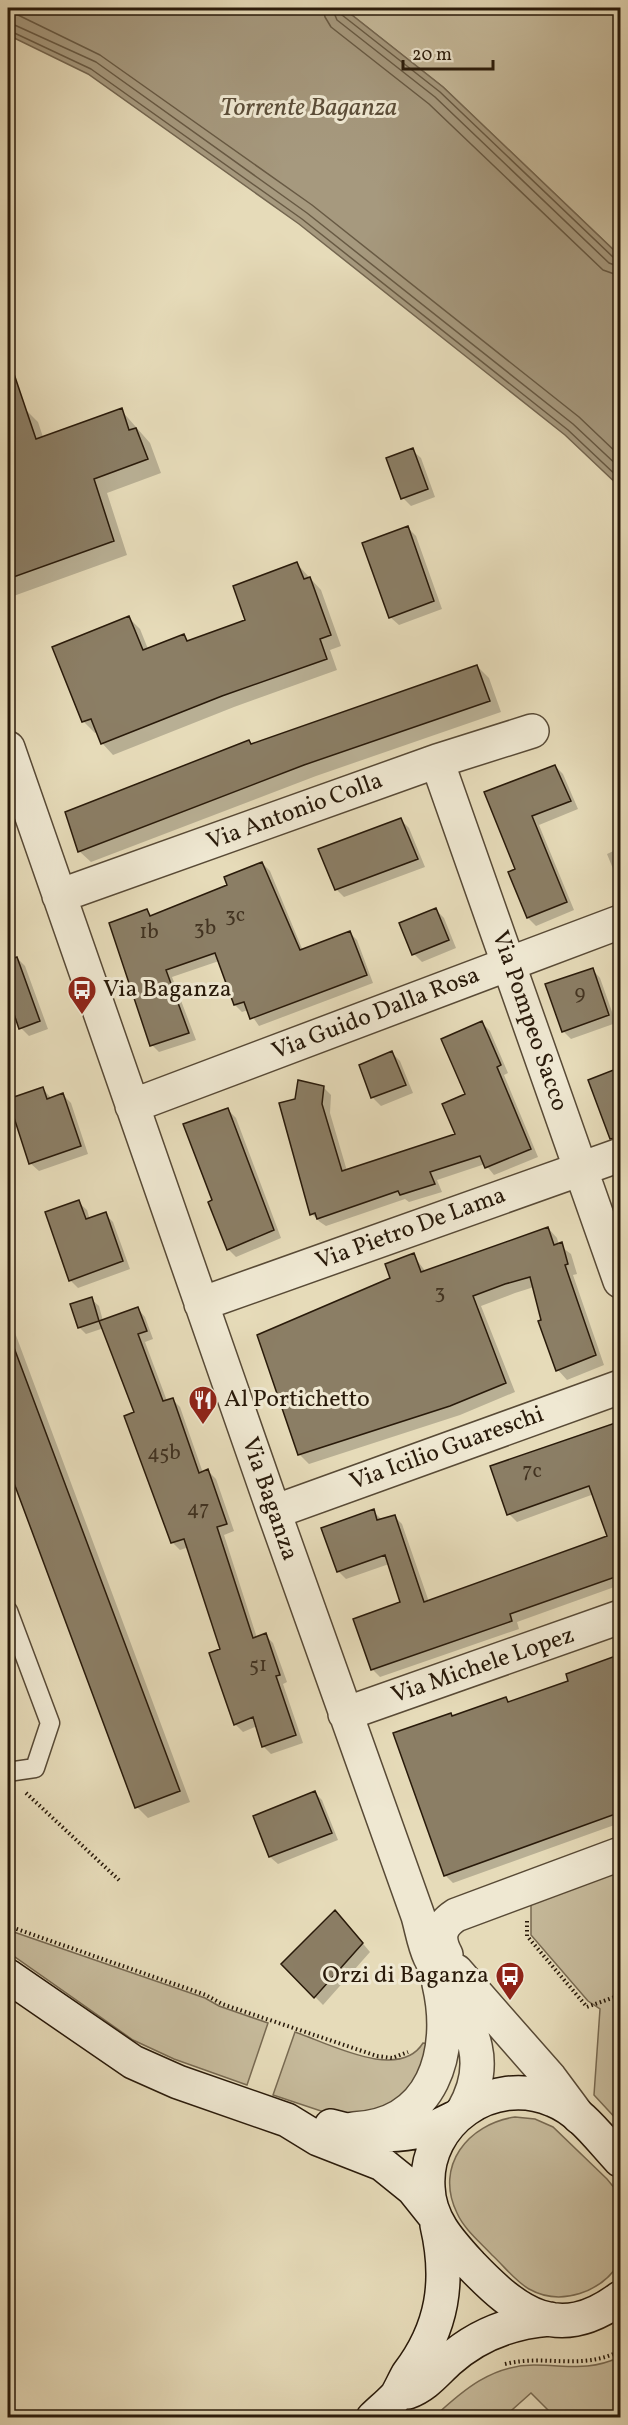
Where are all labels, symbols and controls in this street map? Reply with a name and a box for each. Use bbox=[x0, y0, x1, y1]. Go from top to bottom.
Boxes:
scale bar bbox=[403, 33, 493, 71]
text: 20 m bbox=[412, 43, 452, 68]
water label: Torrente Baganza bbox=[221, 90, 397, 126]
street label: Via Antonio Colla bbox=[202, 764, 388, 860]
house number: 3c bbox=[225, 901, 245, 930]
house number: 3b bbox=[194, 914, 216, 943]
house number: 1b bbox=[139, 918, 159, 947]
street label: Via Pompeo Sacco bbox=[482, 926, 576, 1116]
street label: Via Guido Dalla Rosa bbox=[267, 959, 485, 1069]
place label: Via Baganza bbox=[103, 973, 232, 1007]
bus stop icon: Via Baganza bbox=[66, 974, 98, 1016]
house number: 9 bbox=[575, 979, 586, 1008]
street label: Via Pietro De Lama bbox=[311, 1179, 511, 1279]
house number: 3 bbox=[435, 1278, 445, 1307]
place label: Al Portichetto bbox=[224, 1383, 370, 1417]
restaurant icon: Al Portichetto bbox=[187, 1384, 219, 1426]
street label: Via Icilio Guareschi bbox=[345, 1398, 549, 1500]
street label: Via Baganza bbox=[232, 1433, 306, 1565]
house number: 45b bbox=[147, 1439, 181, 1468]
house number: 7c bbox=[522, 1457, 542, 1486]
house number: 47 bbox=[187, 1495, 209, 1524]
street label: Via Michele Lopez bbox=[387, 1619, 579, 1713]
house number: 51 bbox=[249, 1651, 267, 1680]
place label: Orzi di Baganza bbox=[322, 1959, 489, 1993]
bus stop icon: Orzi di Baganza bbox=[494, 1960, 526, 2002]

